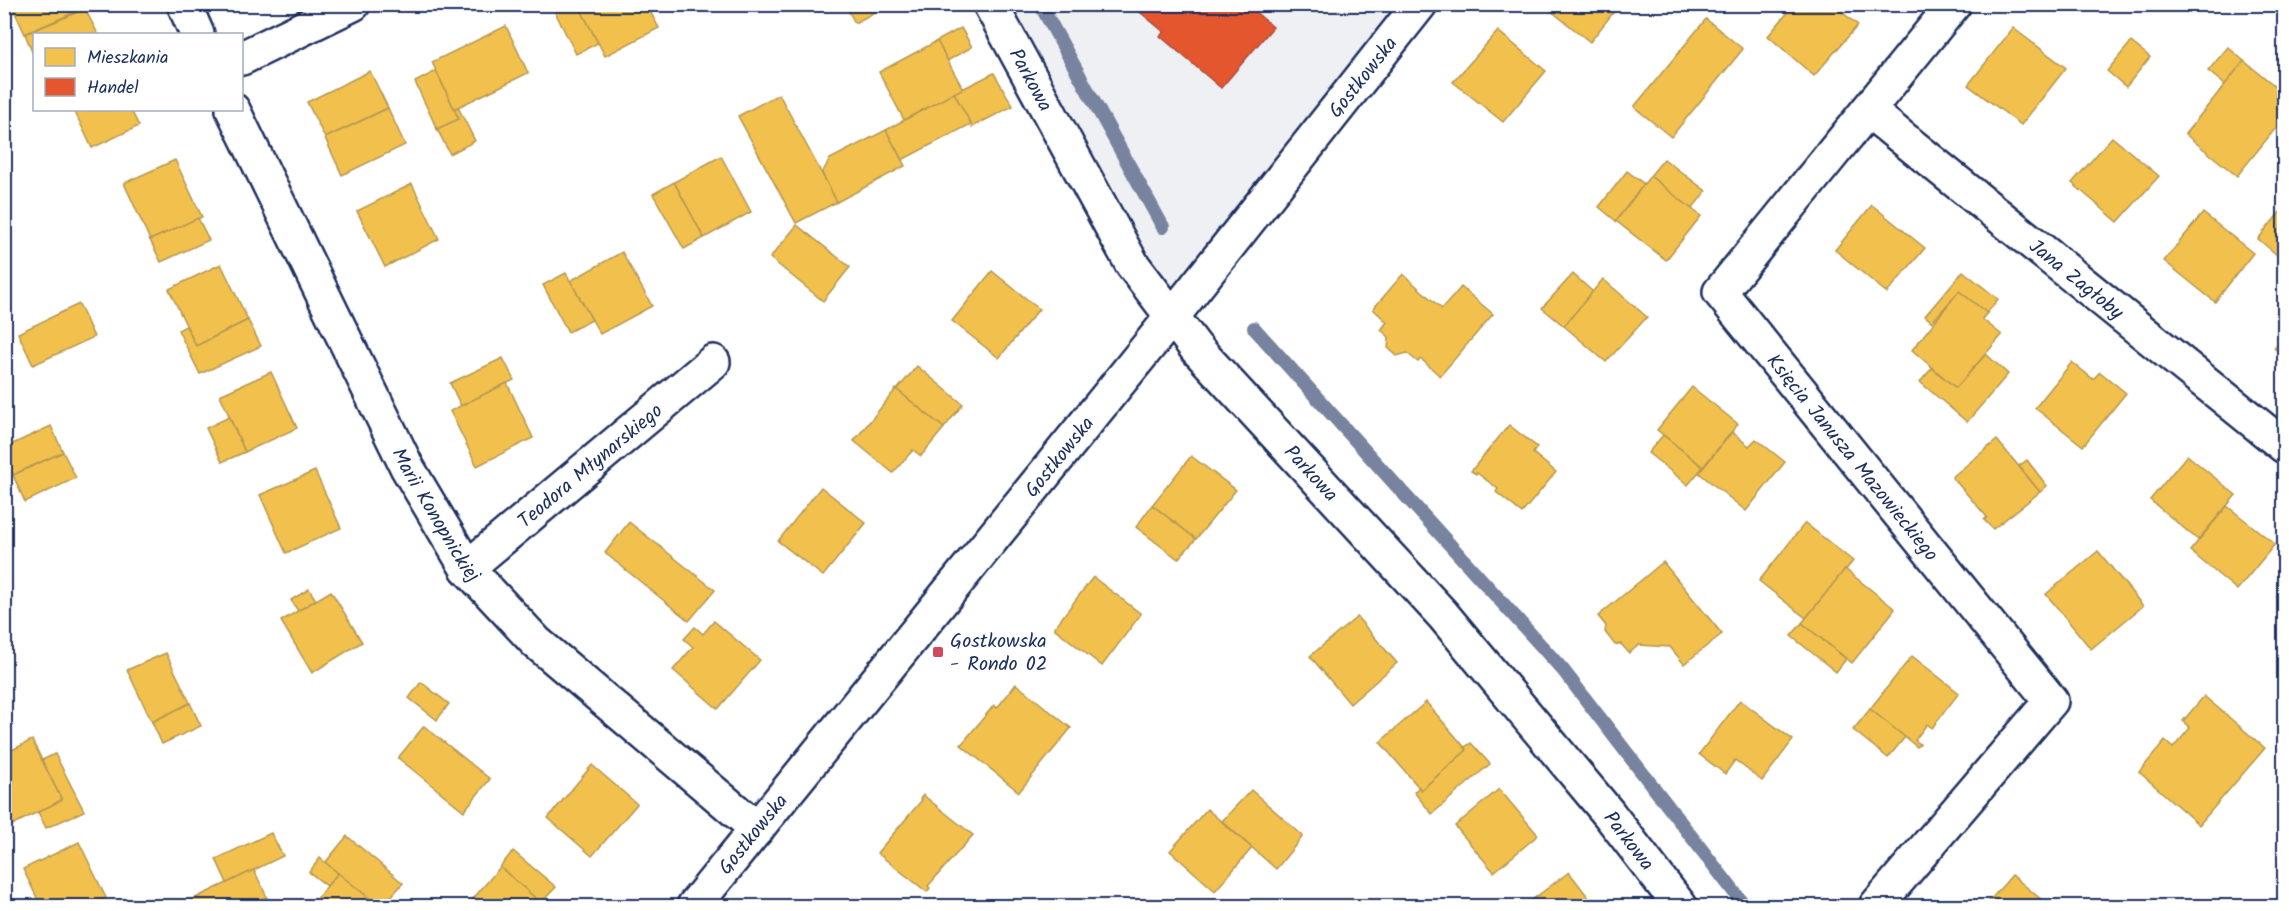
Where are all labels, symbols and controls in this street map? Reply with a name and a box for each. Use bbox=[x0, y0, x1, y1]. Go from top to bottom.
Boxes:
street label: Gostkowska bbox=[1321, 30, 1406, 126]
legend bbox=[33, 33, 243, 111]
street label: Parkowa bbox=[999, 43, 1060, 118]
text: Mieszkania bbox=[87, 44, 168, 73]
text: Handel bbox=[87, 74, 139, 103]
street label: Jana Zagłoby bbox=[2021, 232, 2131, 329]
street label: Księcia Janusza Mazowieckiego bbox=[1757, 347, 1946, 569]
street label: Teodora Młynarskiego bbox=[511, 396, 671, 537]
street label: Gostkowska bbox=[1017, 410, 1103, 505]
street label: Parkowa bbox=[1275, 438, 1345, 510]
street label: Marii Konopnickiej bbox=[382, 443, 488, 592]
place label: Gostkowska - Rondo 02 bbox=[950, 626, 1047, 681]
marker: Gostkowska - Rondo 02 bbox=[931, 645, 945, 659]
street label: Gostkowska bbox=[711, 787, 797, 883]
street label: Parkowa bbox=[1594, 805, 1661, 878]

